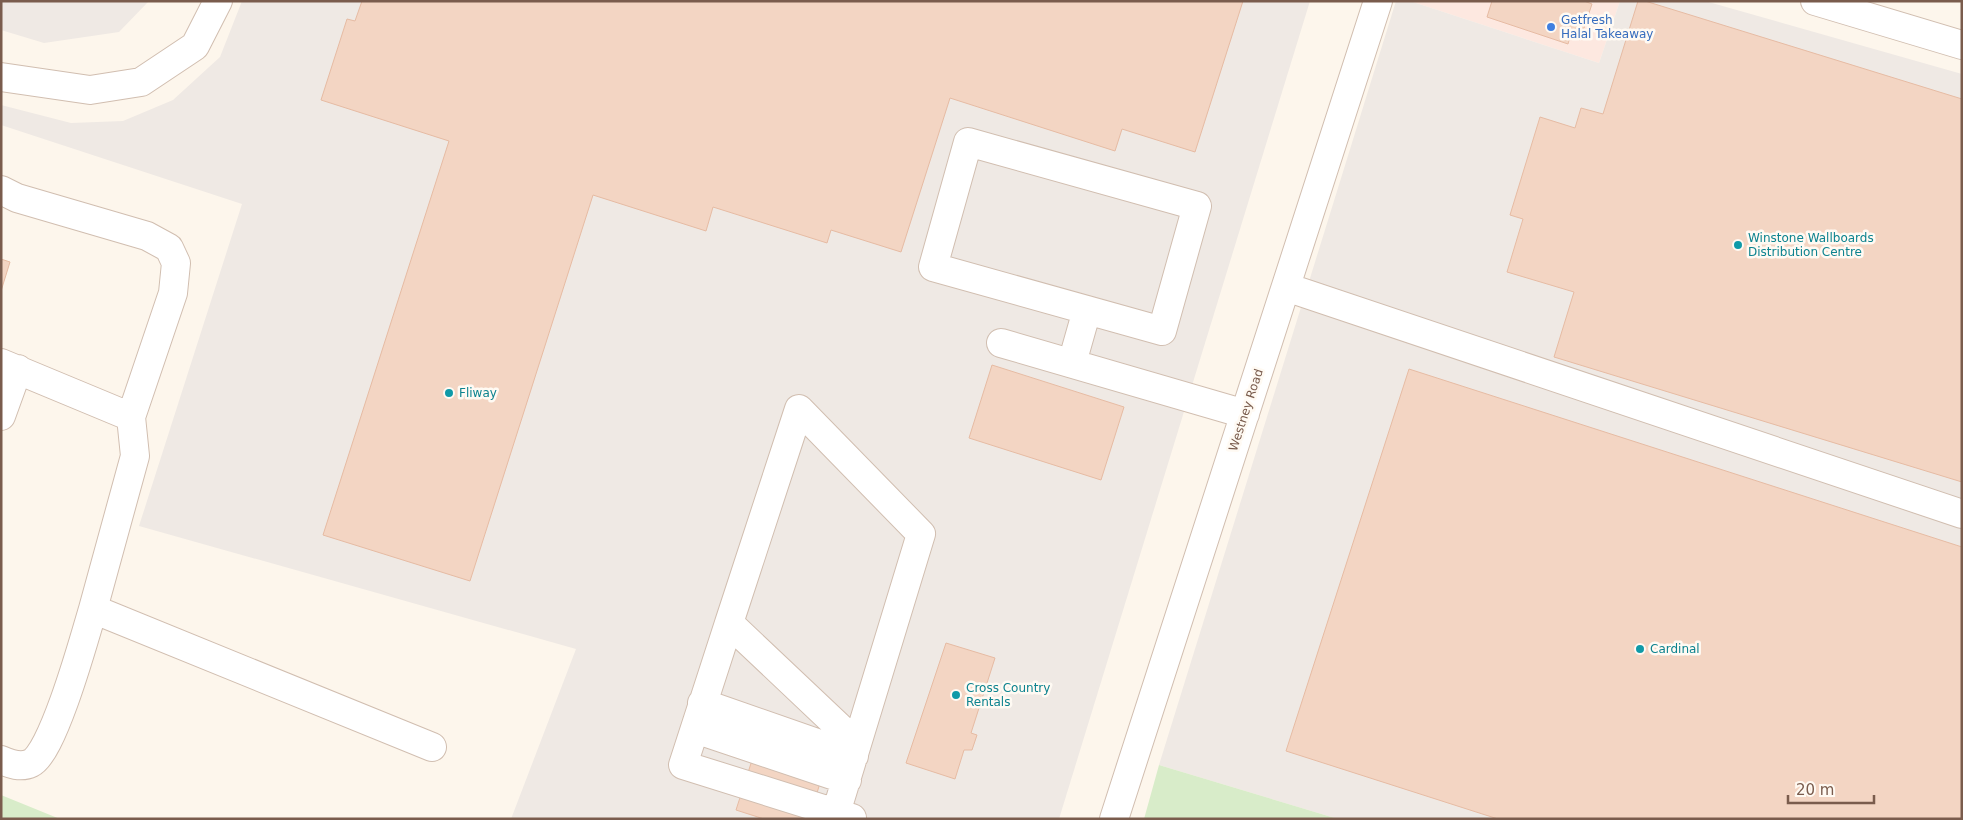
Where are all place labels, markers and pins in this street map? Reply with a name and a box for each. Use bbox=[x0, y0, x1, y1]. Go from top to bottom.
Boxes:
place label: Getfresh Halal Takeaway bbox=[1561, 13, 1653, 41]
marker: Getfresh Halal Takeaway bbox=[1545, 21, 1557, 33]
place label: Winstone Wallboards Distribution Centre bbox=[1748, 231, 1874, 259]
marker: Winstone Wallboards Distribution Centre bbox=[1732, 239, 1744, 251]
place label: Fliway bbox=[459, 386, 497, 400]
marker: Fliway bbox=[443, 387, 455, 399]
place label: Cardinal bbox=[1650, 642, 1700, 656]
marker: Cardinal bbox=[1634, 643, 1646, 655]
place label: Cross Country Rentals bbox=[966, 681, 1050, 709]
marker: Cross Country Rentals bbox=[950, 689, 962, 701]

